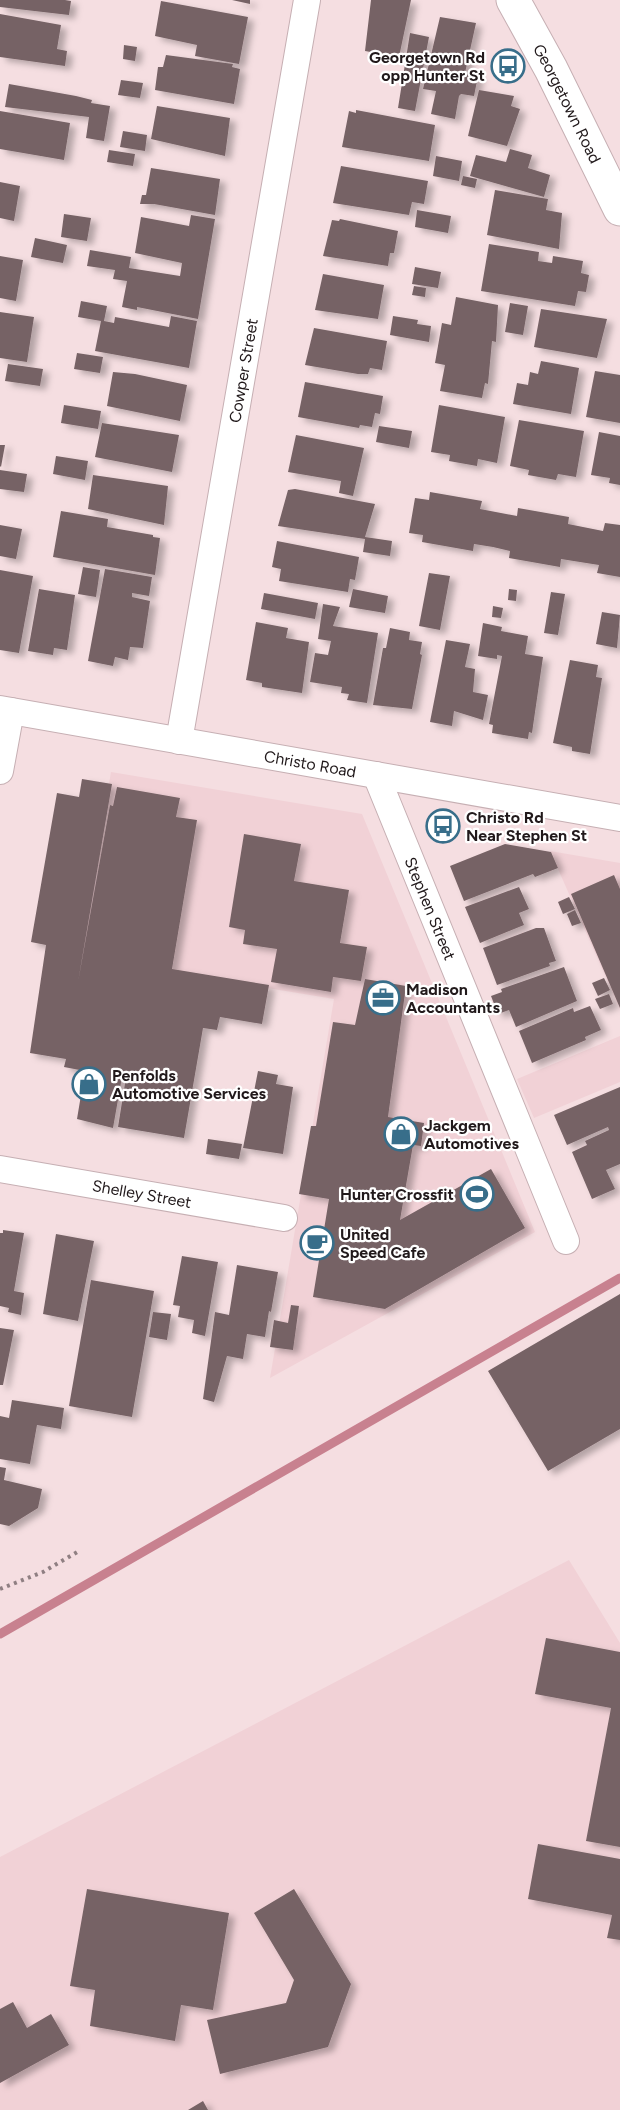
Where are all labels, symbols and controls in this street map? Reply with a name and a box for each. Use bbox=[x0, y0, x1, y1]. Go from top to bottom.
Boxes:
street label: Georgetown Road bbox=[529, 40, 605, 166]
place label: Georgetown Rd opp Hunter St bbox=[369, 48, 485, 85]
bus stop icon: Georgetown Rd opp Hunter St bbox=[490, 48, 526, 84]
street label: Cowper Street bbox=[225, 317, 261, 424]
street label: Christo Road bbox=[263, 746, 358, 781]
bus stop icon: Christo Rd Near Stephen St bbox=[425, 808, 461, 844]
place label: Christo Rd Near Stephen St bbox=[466, 808, 587, 845]
street label: Stephen Street bbox=[401, 854, 460, 963]
office icon: Madison Accountants bbox=[365, 980, 401, 1016]
place label: Madison Accountants bbox=[406, 980, 501, 1017]
shop icon: Penfolds Automotive Services bbox=[71, 1066, 107, 1102]
place label: Penfolds Automotive Services bbox=[112, 1066, 267, 1103]
shop icon: Jackgem Automotives bbox=[383, 1116, 419, 1152]
place label: Jackgem Automotives bbox=[424, 1116, 519, 1153]
street label: Shelley Street bbox=[91, 1176, 193, 1211]
sports icon: Hunter Crossfit bbox=[459, 1176, 495, 1212]
place label: Hunter Crossfit bbox=[340, 1185, 454, 1204]
cafe icon: United Speed Cafe bbox=[299, 1225, 335, 1261]
place label: United Speed Cafe bbox=[340, 1225, 426, 1262]

